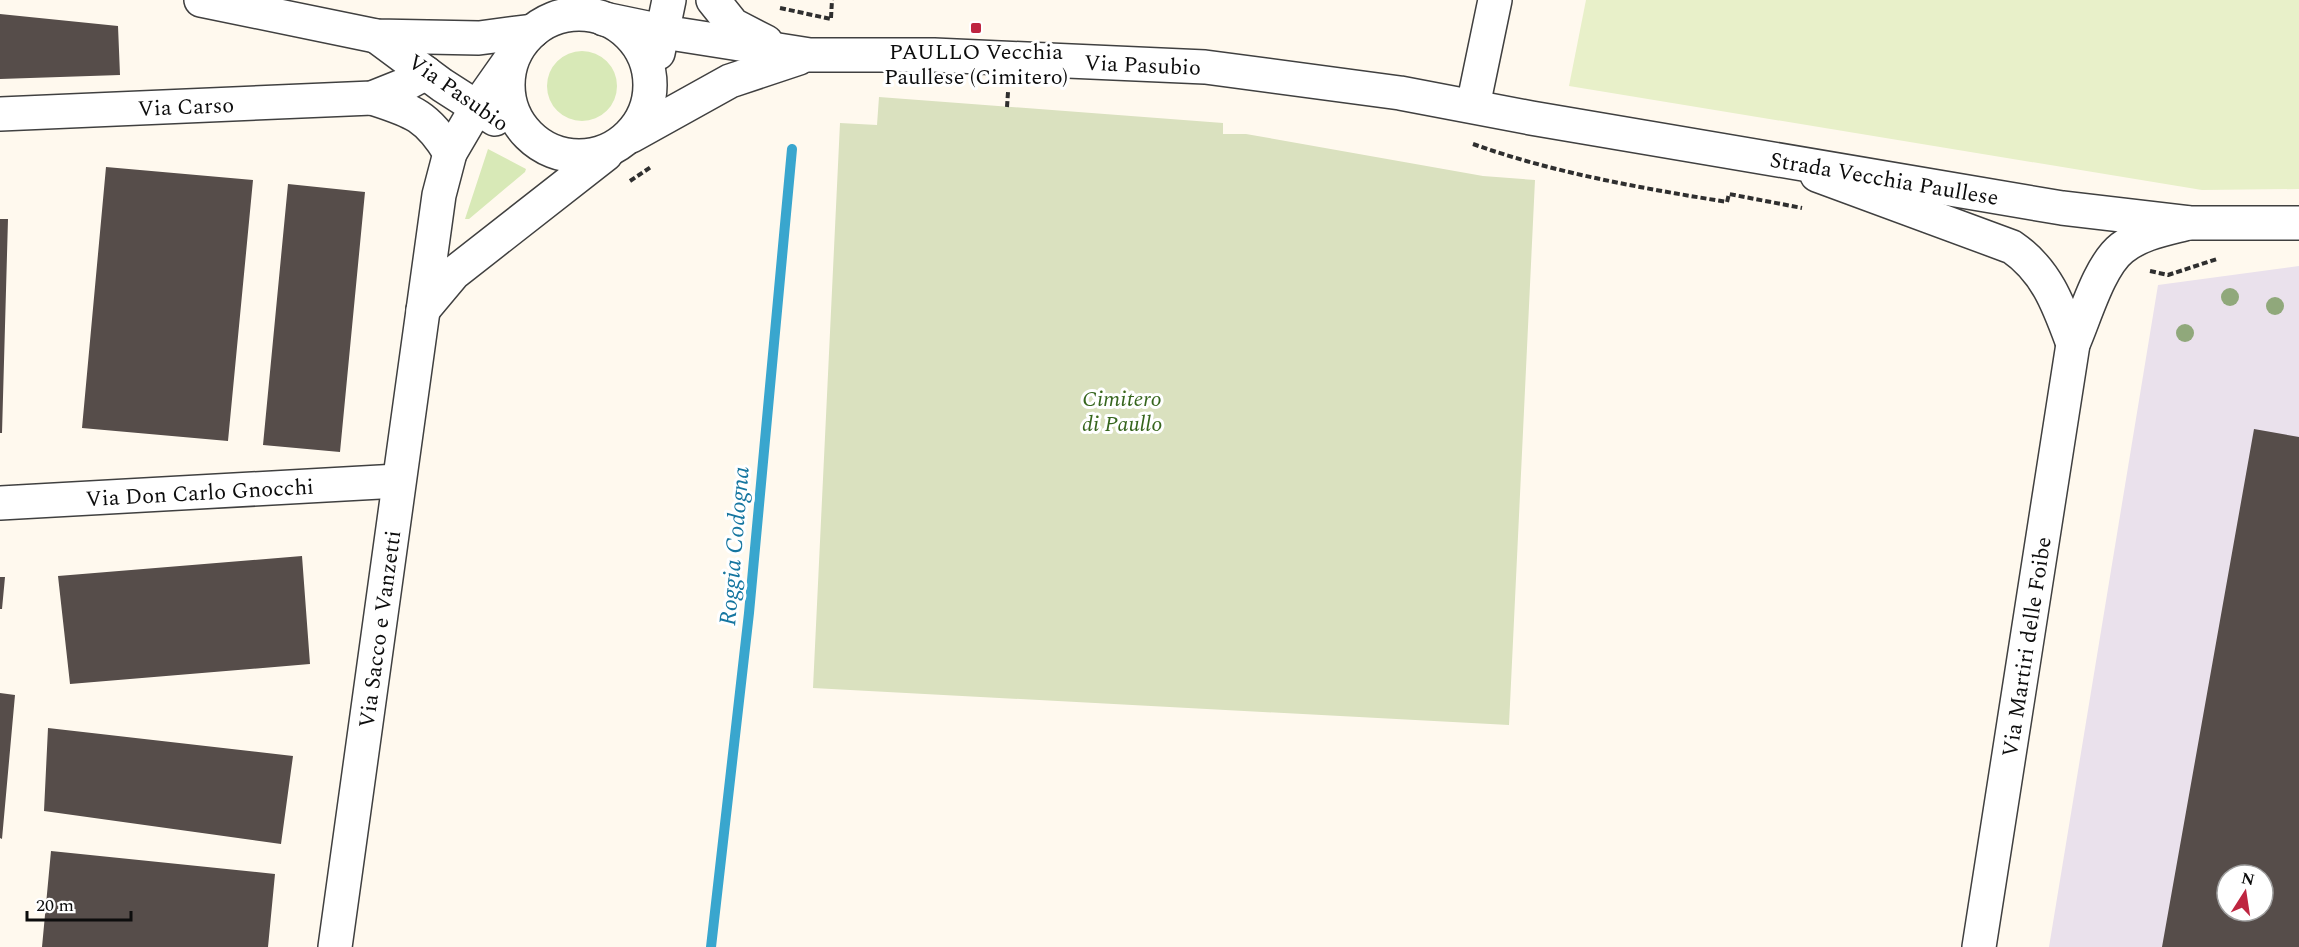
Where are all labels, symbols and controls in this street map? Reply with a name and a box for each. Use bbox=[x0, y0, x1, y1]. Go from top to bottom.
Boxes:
marker: PAULLO Vecchia Paullese (Cimitero) bbox=[969, 21, 983, 35]
place label: PAULLO Vecchia Paullese (Cimitero) bbox=[884, 36, 1068, 94]
street label: Via Pasubio bbox=[401, 46, 515, 140]
street label: Via Pasubio bbox=[1083, 47, 1202, 85]
street label: Via Carso bbox=[137, 89, 235, 126]
street label: Strada Vecchia Paullese bbox=[1767, 144, 2001, 215]
park label: Cimitero di Paullo bbox=[1082, 383, 1162, 441]
water label: Roggia Codogna bbox=[710, 465, 760, 627]
street label: Via Don Carlo Gnocchi bbox=[85, 471, 315, 516]
street label: Via Sacco e Vanzetti bbox=[350, 528, 410, 730]
street label: Via Martiri delle Foibe bbox=[1994, 534, 2061, 759]
north arrow bbox=[2215, 863, 2275, 923]
text: N bbox=[2239, 866, 2257, 892]
scale bar bbox=[27, 884, 130, 922]
text: 20 m bbox=[36, 892, 74, 919]

